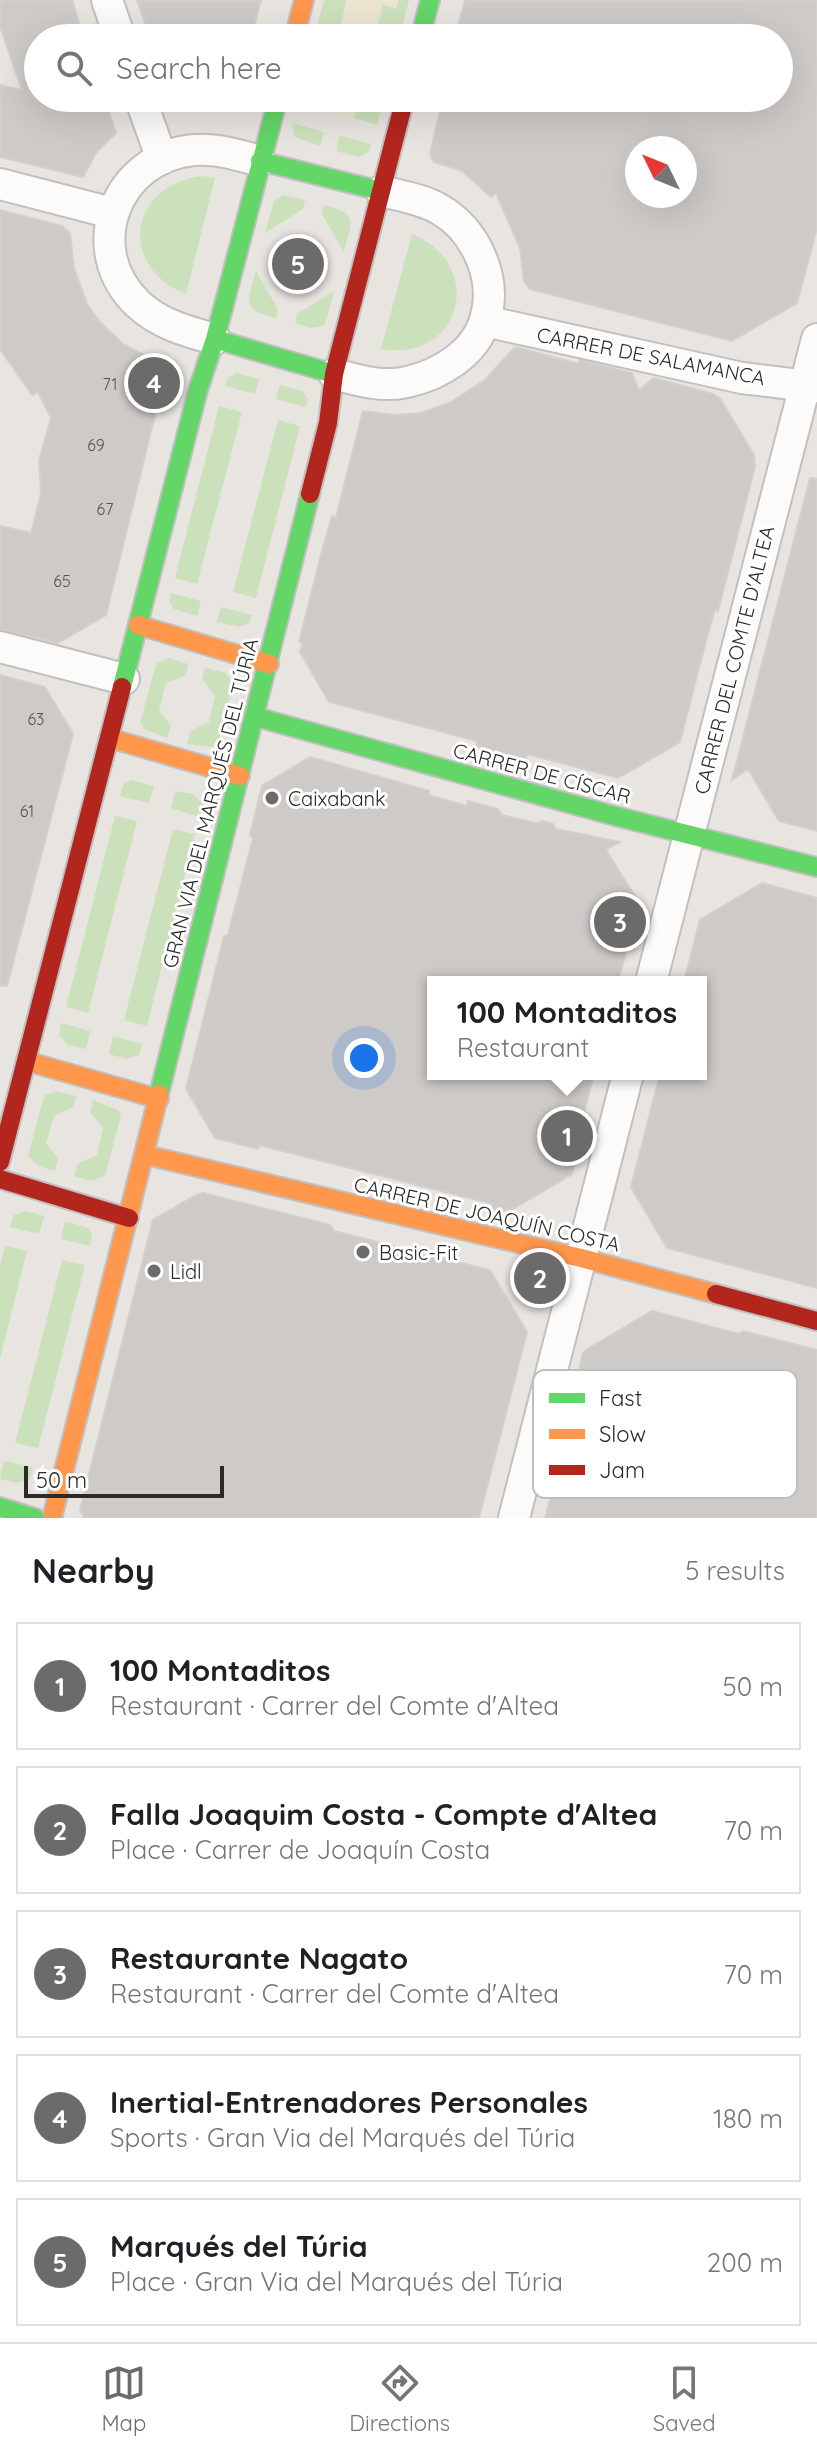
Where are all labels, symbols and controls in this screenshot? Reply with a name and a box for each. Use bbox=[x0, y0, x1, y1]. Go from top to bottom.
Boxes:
search box bbox=[24, 24, 793, 112]
icon: search bbox=[52, 46, 96, 90]
text: Search here bbox=[116, 49, 282, 87]
north arrow bbox=[625, 136, 697, 208]
pin: 5 bbox=[272, 234, 324, 294]
street label: CARRER DE SALAMANCA bbox=[535, 322, 767, 390]
pin: 4 bbox=[128, 353, 180, 413]
house number: 71 bbox=[103, 374, 117, 394]
house number: 69 bbox=[87, 435, 105, 455]
house number: 67 bbox=[97, 499, 113, 519]
street label: CARRER DEL COMTE D'ALTEA bbox=[689, 523, 779, 797]
house number: 65 bbox=[53, 571, 71, 591]
street label: GRAN VIA DEL MARQUÉS DEL TÚRIA bbox=[157, 636, 263, 970]
house number: 63 bbox=[28, 709, 45, 729]
street label: CARRER DE CÍSCAR bbox=[450, 737, 634, 809]
place label: Caixabank bbox=[288, 786, 386, 811]
marker: Caixabank bbox=[263, 789, 281, 807]
house number: 61 bbox=[20, 801, 34, 821]
pin: 3 bbox=[594, 892, 646, 952]
popup bbox=[427, 976, 707, 1080]
text: 100 Montaditos bbox=[457, 993, 677, 1031]
text: Restaurant bbox=[457, 1031, 589, 1064]
your location bbox=[344, 1038, 384, 1078]
pin: 1 bbox=[541, 1106, 593, 1166]
street label: CARRER DE JOAQUÍN COSTA bbox=[352, 1171, 622, 1257]
place label: Basic-Fit bbox=[379, 1240, 459, 1265]
marker: Basic-Fit bbox=[354, 1243, 372, 1261]
pin: 2 bbox=[514, 1248, 566, 1308]
place label: Lidl bbox=[170, 1259, 202, 1284]
marker: Lidl bbox=[145, 1262, 163, 1280]
legend bbox=[533, 1370, 797, 1498]
text: Fast bbox=[599, 1384, 642, 1412]
text: Slow bbox=[599, 1420, 646, 1448]
text: Jam bbox=[599, 1456, 645, 1484]
scale bar bbox=[24, 1462, 224, 1498]
text: 50 m bbox=[36, 1466, 87, 1494]
text: Nearby bbox=[32, 1549, 155, 1592]
text: 5 results bbox=[685, 1554, 785, 1587]
text: 100 Montaditos bbox=[110, 1651, 330, 1689]
text: 1 bbox=[55, 1670, 65, 1703]
text: 50 m bbox=[723, 1670, 783, 1703]
text: Restaurant · Carrer del Comte d'Altea bbox=[110, 1689, 559, 1722]
text: Falla Joaquim Costa - Compte d'Altea bbox=[110, 1795, 657, 1833]
text: 2 bbox=[53, 1814, 67, 1847]
text: 70 m bbox=[723, 1814, 783, 1847]
text: Place · Carrer de Joaquín Costa bbox=[110, 1833, 490, 1866]
text: Restaurante Nagato bbox=[110, 1939, 408, 1977]
text: 3 bbox=[53, 1958, 67, 1991]
text: 70 m bbox=[723, 1958, 783, 1991]
text: Restaurant · Carrer del Comte d'Altea bbox=[110, 1977, 559, 2010]
text: Inertial-Entrenadores Personales bbox=[110, 2083, 588, 2121]
text: 4 bbox=[52, 2102, 68, 2135]
text: 180 m bbox=[713, 2102, 783, 2135]
text: Sports · Gran Via del Marqués del Túria bbox=[110, 2121, 575, 2154]
text: Marqués del Túria bbox=[110, 2227, 368, 2265]
text: 5 bbox=[53, 2246, 67, 2279]
text: 200 m bbox=[707, 2246, 783, 2279]
text: Place · Gran Via del Marqués del Túria bbox=[110, 2265, 563, 2298]
tab: Map bbox=[101, 2361, 146, 2437]
tab: Directions bbox=[349, 2361, 450, 2437]
tab: Saved bbox=[653, 2361, 716, 2437]

